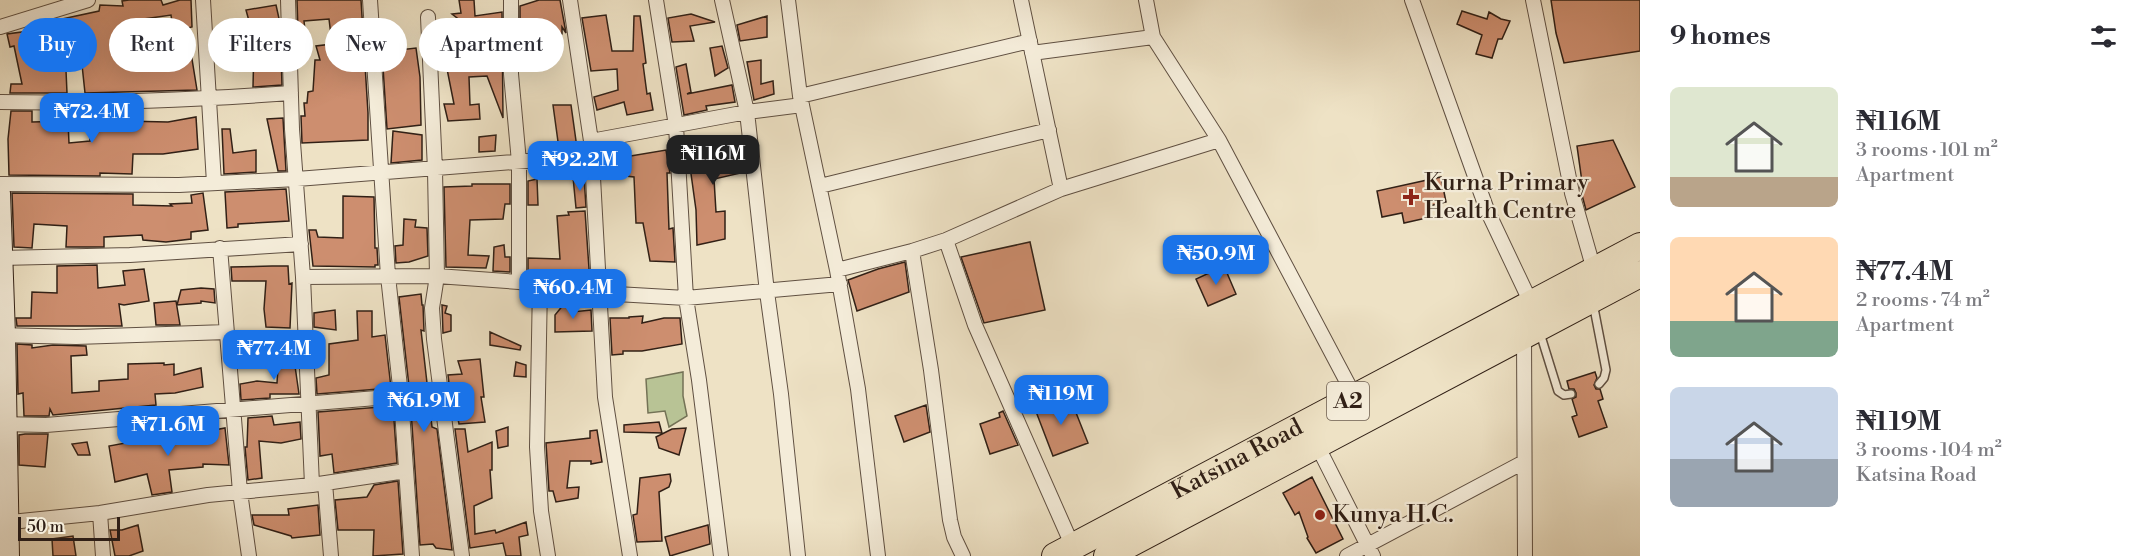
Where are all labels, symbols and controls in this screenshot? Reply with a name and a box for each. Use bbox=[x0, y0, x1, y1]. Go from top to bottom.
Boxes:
chip: Buy bbox=[18, 18, 97, 72]
chip: Rent bbox=[109, 18, 196, 72]
chip: Filters bbox=[208, 18, 313, 72]
chip: New bbox=[325, 18, 407, 72]
chip: Apartment bbox=[419, 18, 564, 72]
text: 9 homes bbox=[1670, 20, 1771, 52]
icon: filters bbox=[2087, 20, 2120, 53]
pin: ₦72.4M bbox=[43, 93, 141, 144]
text: ₦72.4M bbox=[54, 100, 130, 125]
text: ₦116M bbox=[1856, 106, 1941, 138]
icon: home bbox=[1718, 111, 1790, 183]
pin: ₦116M bbox=[671, 135, 755, 186]
text: 3 rooms · 101 m² bbox=[1856, 138, 1998, 163]
pin: ₦92.2M bbox=[531, 141, 629, 192]
text: ₦116M bbox=[680, 142, 746, 167]
text: ₦92.2M bbox=[542, 148, 618, 173]
text: Apartment bbox=[1856, 163, 1954, 188]
place label: Kurna Primary Health Centre bbox=[1424, 168, 1589, 226]
marker: Kurna Primary Health Centre bbox=[1402, 188, 1420, 206]
pin: ₦50.9M bbox=[1167, 235, 1265, 286]
text: ₦50.9M bbox=[1177, 242, 1255, 267]
text: ₦77.4M bbox=[1856, 256, 1953, 288]
icon: home bbox=[1718, 261, 1790, 333]
pin: ₦60.4M bbox=[524, 269, 622, 320]
text: ₦60.4M bbox=[533, 276, 613, 301]
text: 2 rooms · 74 m² bbox=[1856, 288, 1990, 313]
text: Apartment bbox=[1856, 313, 1954, 338]
pin: ₦77.4M bbox=[225, 330, 323, 381]
text: ₦77.4M bbox=[237, 337, 311, 362]
pin: ₦119M bbox=[1019, 375, 1103, 426]
pin: ₦61.9M bbox=[375, 382, 473, 433]
text: ₦119M bbox=[1028, 382, 1094, 407]
road number: A2 bbox=[1327, 382, 1369, 420]
text: ₦61.9M bbox=[387, 389, 461, 414]
pin: ₦71.6M bbox=[119, 406, 217, 457]
text: ₦119M bbox=[1856, 406, 1941, 438]
icon: home bbox=[1718, 411, 1790, 483]
street label: Katsina Road bbox=[1166, 412, 1308, 507]
text: ₦71.6M bbox=[131, 413, 205, 438]
text: 3 rooms · 104 m² bbox=[1856, 438, 2002, 463]
text: Katsina Road bbox=[1856, 463, 1976, 488]
place label: Kunya H.C. bbox=[1332, 500, 1454, 530]
marker: Kunya H.C. bbox=[1313, 508, 1327, 522]
scale bar bbox=[18, 514, 120, 542]
text: 50 m bbox=[27, 517, 64, 537]

